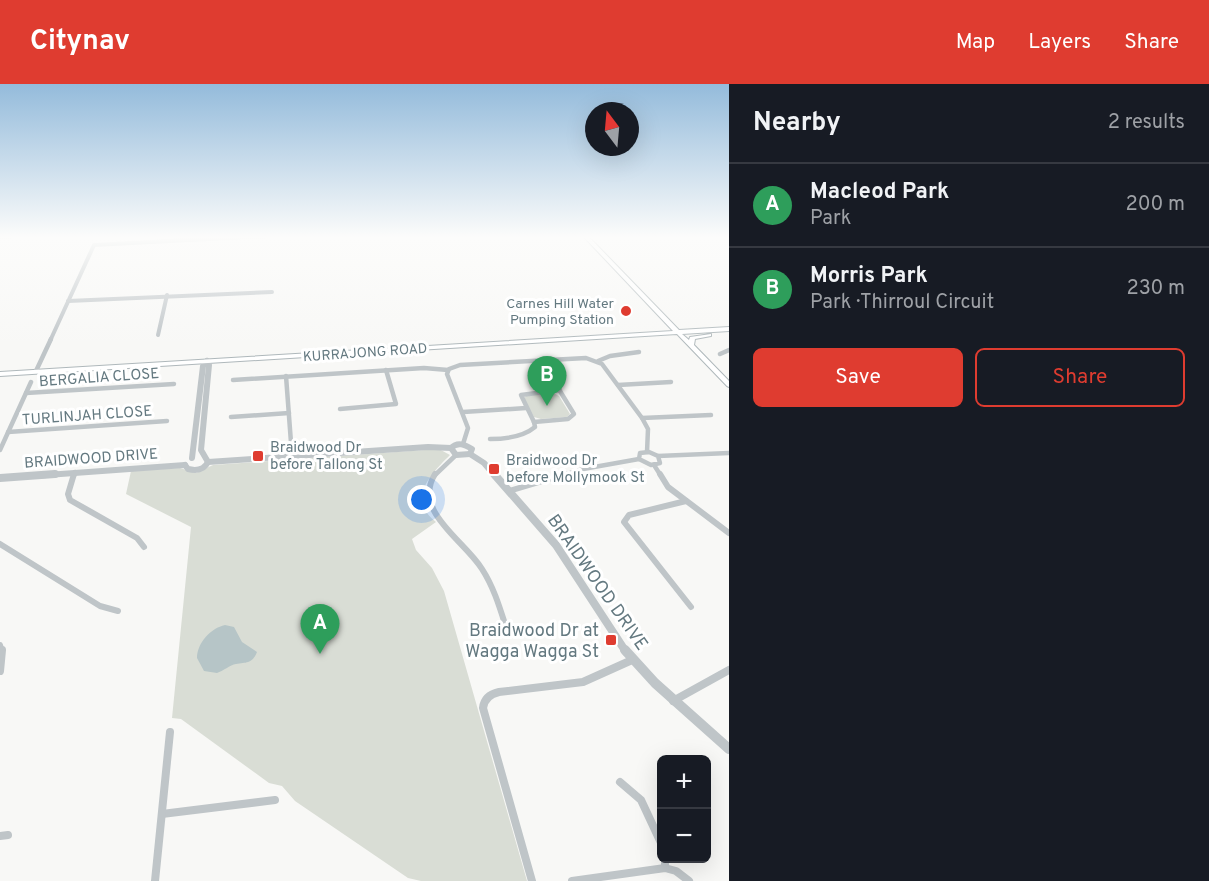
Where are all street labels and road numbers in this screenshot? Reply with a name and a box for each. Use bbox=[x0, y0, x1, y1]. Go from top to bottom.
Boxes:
street label: KURRAJONG ROAD bbox=[302, 341, 428, 366]
street label: BERGALIA CLOSE bbox=[38, 365, 160, 392]
street label: TURLINJAH CLOSE bbox=[21, 402, 153, 431]
street label: BRAIDWOOD DRIVE bbox=[23, 445, 159, 474]
street label: BRAIDWOOD DRIVE bbox=[541, 510, 652, 655]

